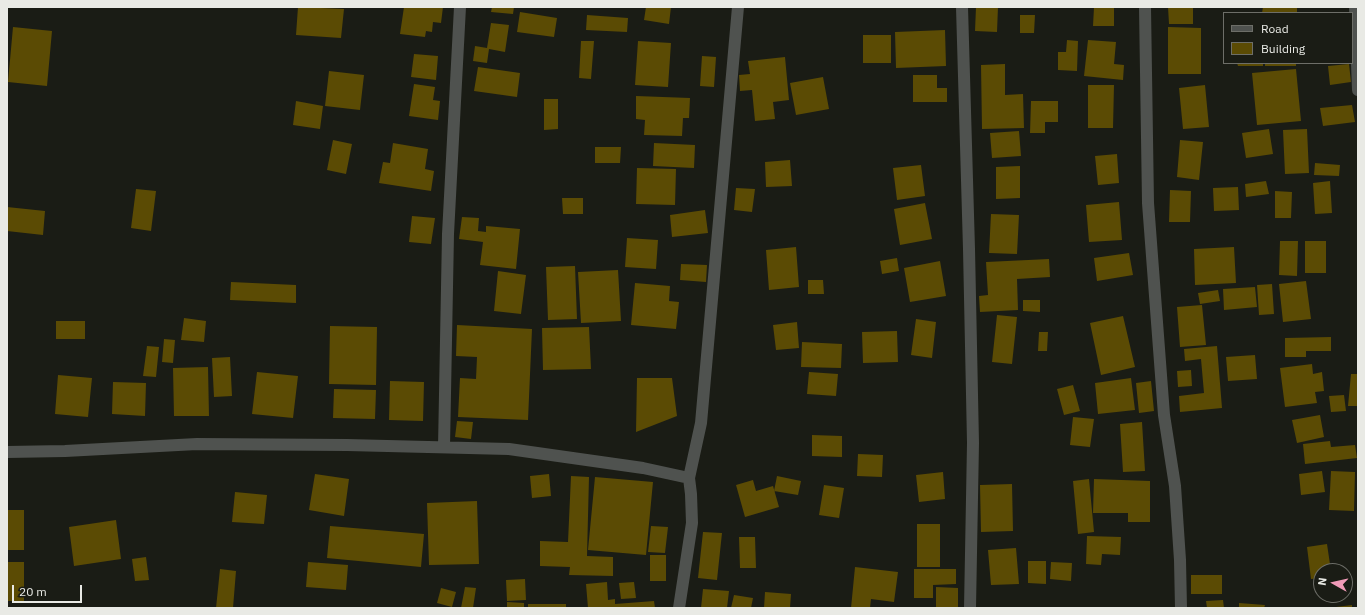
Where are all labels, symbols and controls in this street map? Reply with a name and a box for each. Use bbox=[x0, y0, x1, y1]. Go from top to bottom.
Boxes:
legend bbox=[1223, 12, 1353, 64]
text: Road bbox=[1261, 21, 1289, 36]
text: Building bbox=[1261, 41, 1305, 56]
north arrow bbox=[1313, 563, 1353, 603]
scale bar bbox=[14, 577, 84, 603]
text: N bbox=[1315, 577, 1330, 586]
text: 20 m bbox=[19, 584, 47, 599]

